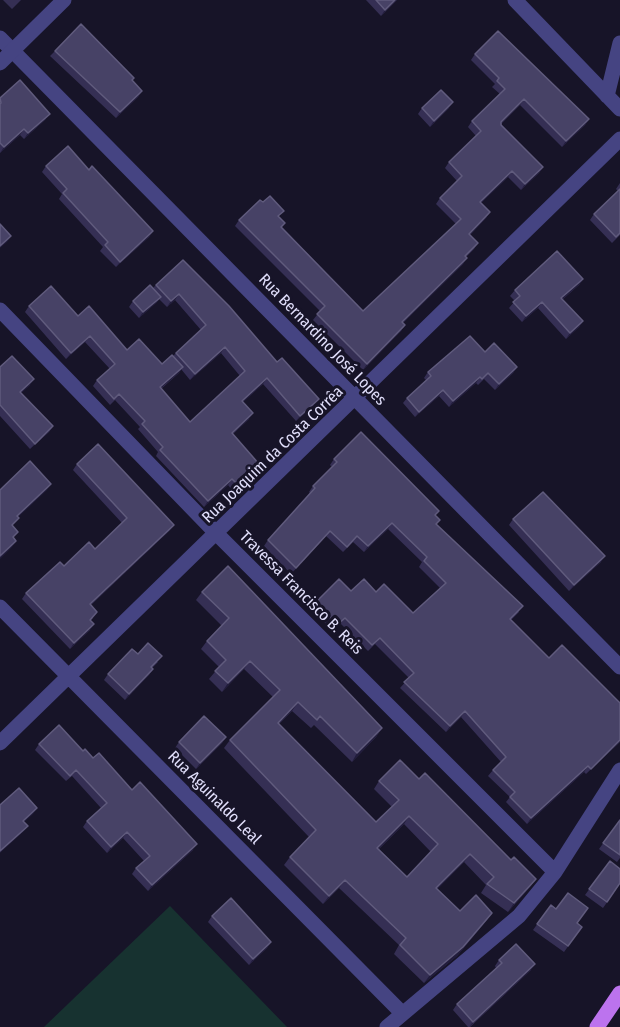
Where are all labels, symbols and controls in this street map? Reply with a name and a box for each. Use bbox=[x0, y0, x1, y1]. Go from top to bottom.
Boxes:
street label: Rua Bernardino José Lopes bbox=[254, 270, 390, 410]
street label: Rua Joaquim da Costa Corrêa bbox=[198, 383, 348, 527]
street label: Travessa Francisco B. Reis bbox=[235, 527, 367, 659]
street label: Rua Aguinaldo Leal bbox=[163, 747, 265, 849]

